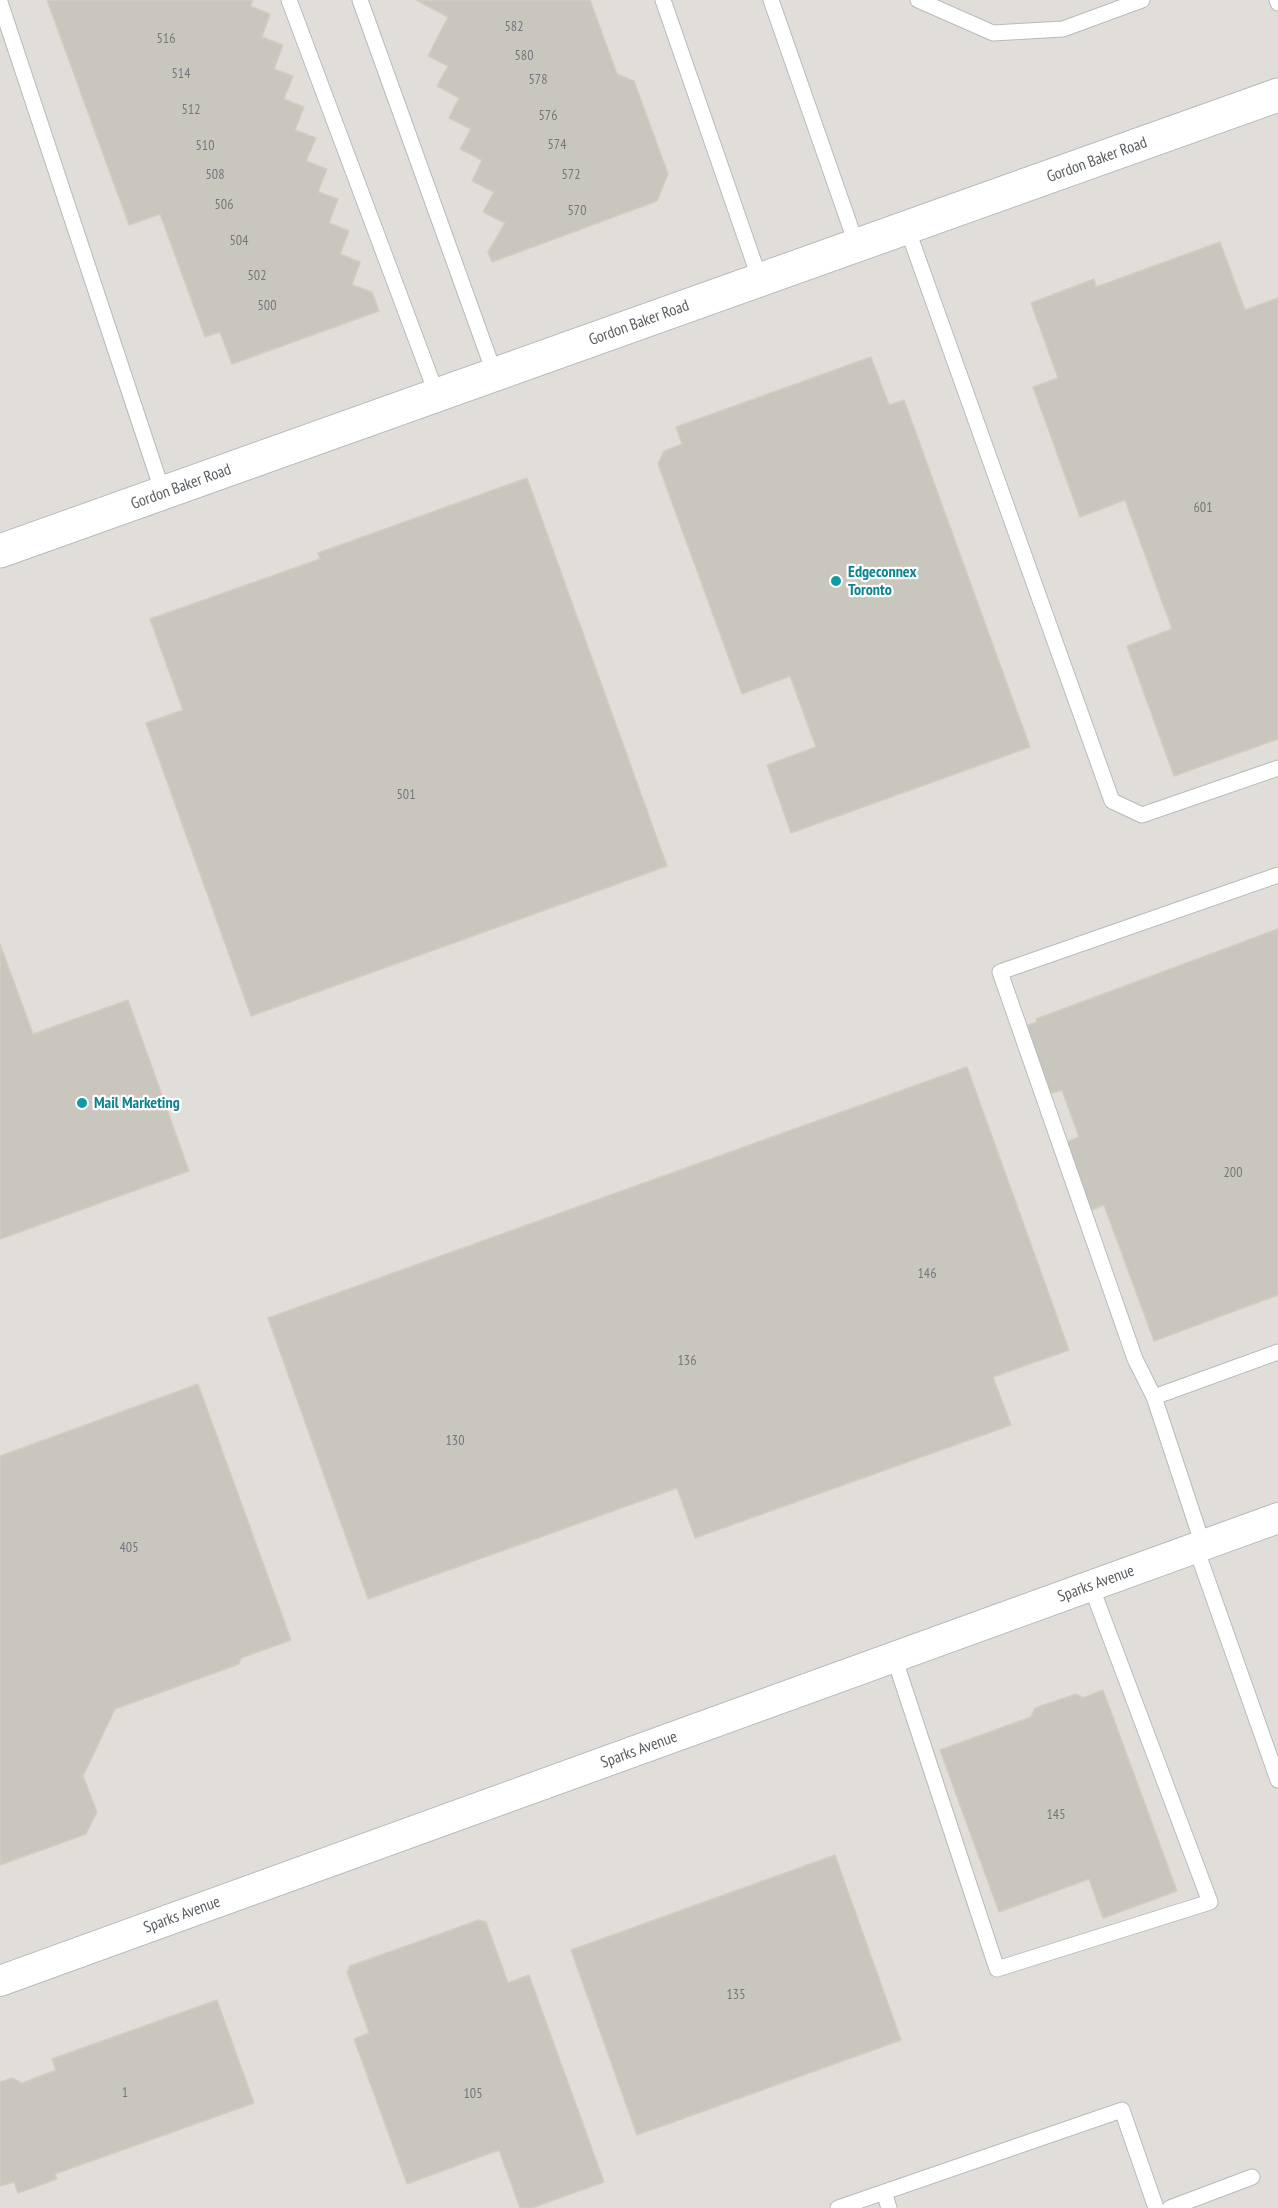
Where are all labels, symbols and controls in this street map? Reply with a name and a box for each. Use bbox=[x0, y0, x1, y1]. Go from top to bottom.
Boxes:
house number: 582 bbox=[505, 19, 523, 35]
house number: 516 bbox=[157, 31, 175, 47]
house number: 580 bbox=[515, 48, 533, 64]
house number: 514 bbox=[172, 66, 190, 82]
house number: 578 bbox=[529, 72, 547, 88]
house number: 512 bbox=[182, 102, 200, 118]
house number: 576 bbox=[539, 108, 557, 124]
street label: Gordon Baker Road bbox=[1044, 133, 1150, 187]
house number: 574 bbox=[548, 137, 566, 153]
house number: 510 bbox=[196, 138, 214, 154]
house number: 508 bbox=[206, 167, 224, 183]
house number: 572 bbox=[562, 167, 580, 183]
house number: 506 bbox=[215, 197, 233, 213]
house number: 570 bbox=[568, 203, 586, 219]
house number: 504 bbox=[230, 233, 248, 249]
house number: 502 bbox=[248, 268, 266, 284]
street label: Gordon Baker Road bbox=[586, 296, 692, 350]
house number: 500 bbox=[258, 298, 276, 314]
street label: Gordon Baker Road bbox=[128, 460, 234, 514]
house number: 601 bbox=[1194, 500, 1212, 516]
place label: Edgeconnex Toronto bbox=[848, 562, 916, 600]
marker: Edgeconnex Toronto bbox=[829, 574, 843, 588]
house number: 501 bbox=[397, 787, 415, 803]
place label: Mail Marketing bbox=[94, 1093, 180, 1113]
marker: Mail Marketing bbox=[75, 1096, 89, 1110]
house number: 200 bbox=[1224, 1165, 1242, 1181]
house number: 146 bbox=[918, 1266, 936, 1282]
house number: 136 bbox=[678, 1353, 696, 1369]
house number: 130 bbox=[446, 1433, 464, 1449]
house number: 405 bbox=[120, 1540, 138, 1556]
street label: Sparks Avenue bbox=[1055, 1561, 1137, 1607]
street label: Sparks Avenue bbox=[598, 1727, 680, 1773]
house number: 145 bbox=[1047, 1807, 1065, 1823]
street label: Sparks Avenue bbox=[141, 1892, 223, 1938]
house number: 135 bbox=[727, 1987, 745, 2003]
house number: 1 bbox=[122, 2085, 128, 2101]
house number: 105 bbox=[464, 2086, 482, 2102]

